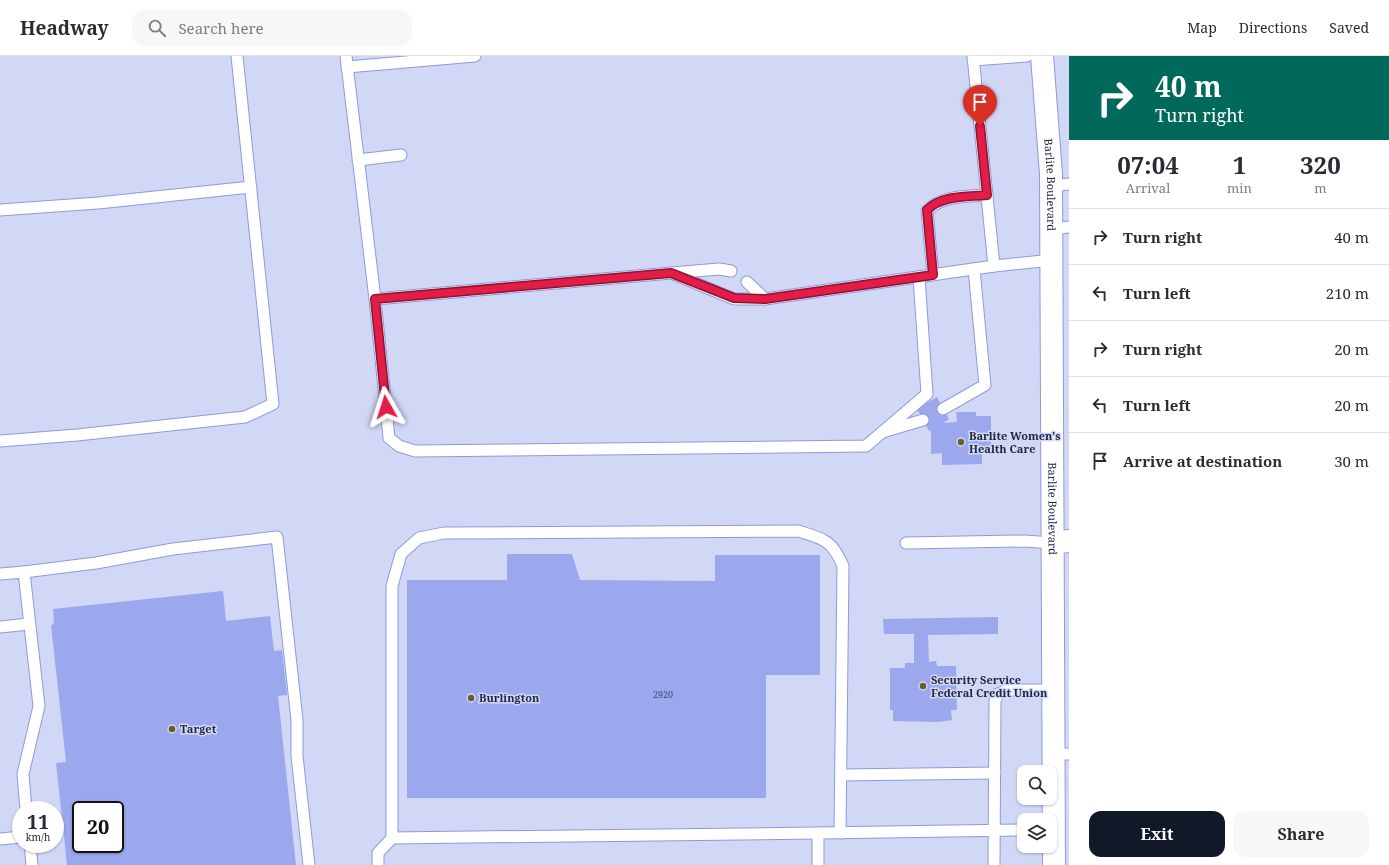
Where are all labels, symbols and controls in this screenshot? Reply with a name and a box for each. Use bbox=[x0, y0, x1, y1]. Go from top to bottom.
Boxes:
search box bbox=[132, 10, 412, 46]
text: Headway bbox=[20, 15, 108, 41]
icon: search bbox=[146, 17, 168, 39]
text: Search here bbox=[178, 18, 264, 38]
text: Map bbox=[1187, 18, 1217, 37]
text: Directions bbox=[1239, 18, 1307, 37]
text: Saved bbox=[1329, 18, 1369, 37]
text: 40 m bbox=[1155, 67, 1222, 105]
icon: right bbox=[1089, 72, 1141, 124]
pin bbox=[963, 85, 997, 126]
icon: arrive bbox=[969, 91, 991, 113]
text: Turn right bbox=[1155, 103, 1244, 127]
street label: Barlite Boulevard bbox=[1041, 138, 1059, 231]
text: 07:04 bbox=[1117, 148, 1179, 181]
text: 1 bbox=[1233, 148, 1246, 181]
text: 320 bbox=[1300, 148, 1341, 181]
text: Arrival bbox=[1126, 179, 1170, 197]
text: min bbox=[1227, 179, 1252, 197]
text: m bbox=[1314, 179, 1327, 197]
icon: right bbox=[1089, 226, 1111, 248]
text: Turn right bbox=[1123, 227, 1202, 247]
text: 40 m bbox=[1334, 227, 1369, 247]
icon: left bbox=[1089, 282, 1111, 304]
text: Turn left bbox=[1123, 283, 1191, 303]
text: 210 m bbox=[1326, 283, 1369, 303]
icon: right bbox=[1089, 338, 1111, 360]
text: Turn right bbox=[1123, 339, 1202, 359]
text: 20 m bbox=[1334, 339, 1369, 359]
position arrow bbox=[365, 386, 407, 428]
icon: left bbox=[1089, 394, 1111, 416]
text: Turn left bbox=[1123, 395, 1191, 415]
text: 20 m bbox=[1334, 395, 1369, 415]
place label: Barlite Women's Health Care bbox=[969, 428, 1060, 456]
marker: Barlite Women's Health Care bbox=[956, 437, 966, 447]
icon: arrive bbox=[1089, 450, 1111, 472]
text: Arrive at destination bbox=[1123, 451, 1282, 471]
text: 30 m bbox=[1334, 451, 1369, 471]
street label: Barlite Boulevard bbox=[1045, 462, 1061, 555]
place label: Security Service Federal Credit Union bbox=[931, 672, 1048, 700]
marker: Security Service Federal Credit Union bbox=[918, 681, 928, 691]
house number: 2920 bbox=[653, 688, 673, 701]
place label: Burlington bbox=[479, 690, 540, 705]
marker: Burlington bbox=[466, 693, 476, 703]
place label: Target bbox=[180, 721, 217, 736]
marker: Target bbox=[167, 724, 177, 734]
map controls bbox=[1017, 765, 1057, 853]
button: search bbox=[1017, 765, 1057, 805]
speed limit sign: 20 bbox=[72, 801, 124, 853]
text: 11 bbox=[27, 808, 49, 835]
button: Exit bbox=[1089, 811, 1225, 857]
button: Share bbox=[1233, 811, 1369, 857]
button: layers bbox=[1017, 813, 1057, 853]
text: km/h bbox=[26, 830, 50, 844]

